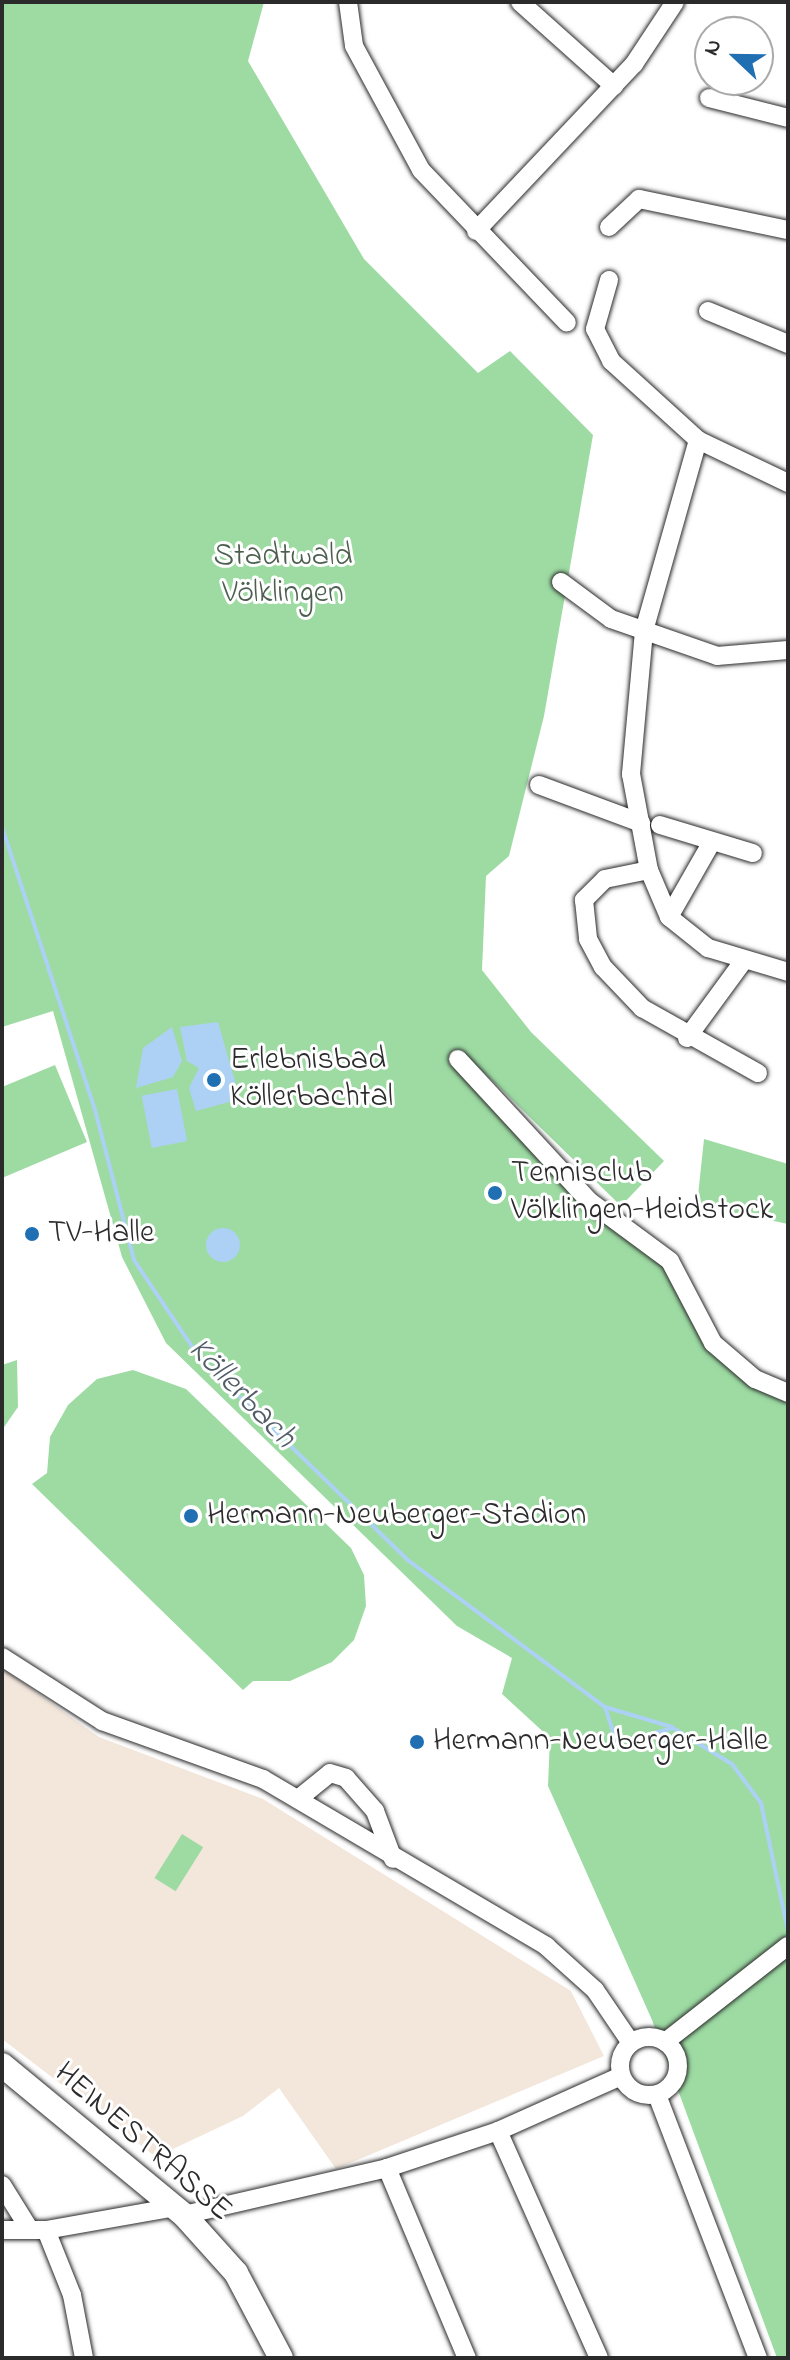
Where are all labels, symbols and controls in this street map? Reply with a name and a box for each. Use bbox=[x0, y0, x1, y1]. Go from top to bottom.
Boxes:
north arrow bbox=[694, 16, 774, 96]
text: N bbox=[696, 35, 731, 61]
park label: Stadtwald Völklingen bbox=[214, 539, 352, 614]
place label: Erlebnisbad Köllerbachtal bbox=[230, 1043, 393, 1118]
marker: Erlebnisbad Köllerbachtal bbox=[205, 1071, 223, 1089]
place label: Tennisclub Völklingen-Heidstock bbox=[511, 1156, 773, 1231]
marker: Tennisclub Völklingen-Heidstock bbox=[486, 1184, 504, 1202]
place label: TV-Halle bbox=[48, 1215, 154, 1253]
marker: TV-Halle bbox=[23, 1225, 41, 1243]
water label: Köllerbach bbox=[178, 1330, 304, 1458]
place label: Hermann-Neuberger-Stadion bbox=[207, 1497, 586, 1535]
marker: Hermann-Neuberger-Stadion bbox=[182, 1507, 200, 1525]
place label: Hermann-Neuberger-Halle bbox=[433, 1723, 768, 1761]
marker: Hermann-Neuberger-Halle bbox=[408, 1733, 426, 1751]
street label: HEINESTRASSE bbox=[45, 2055, 239, 2231]

